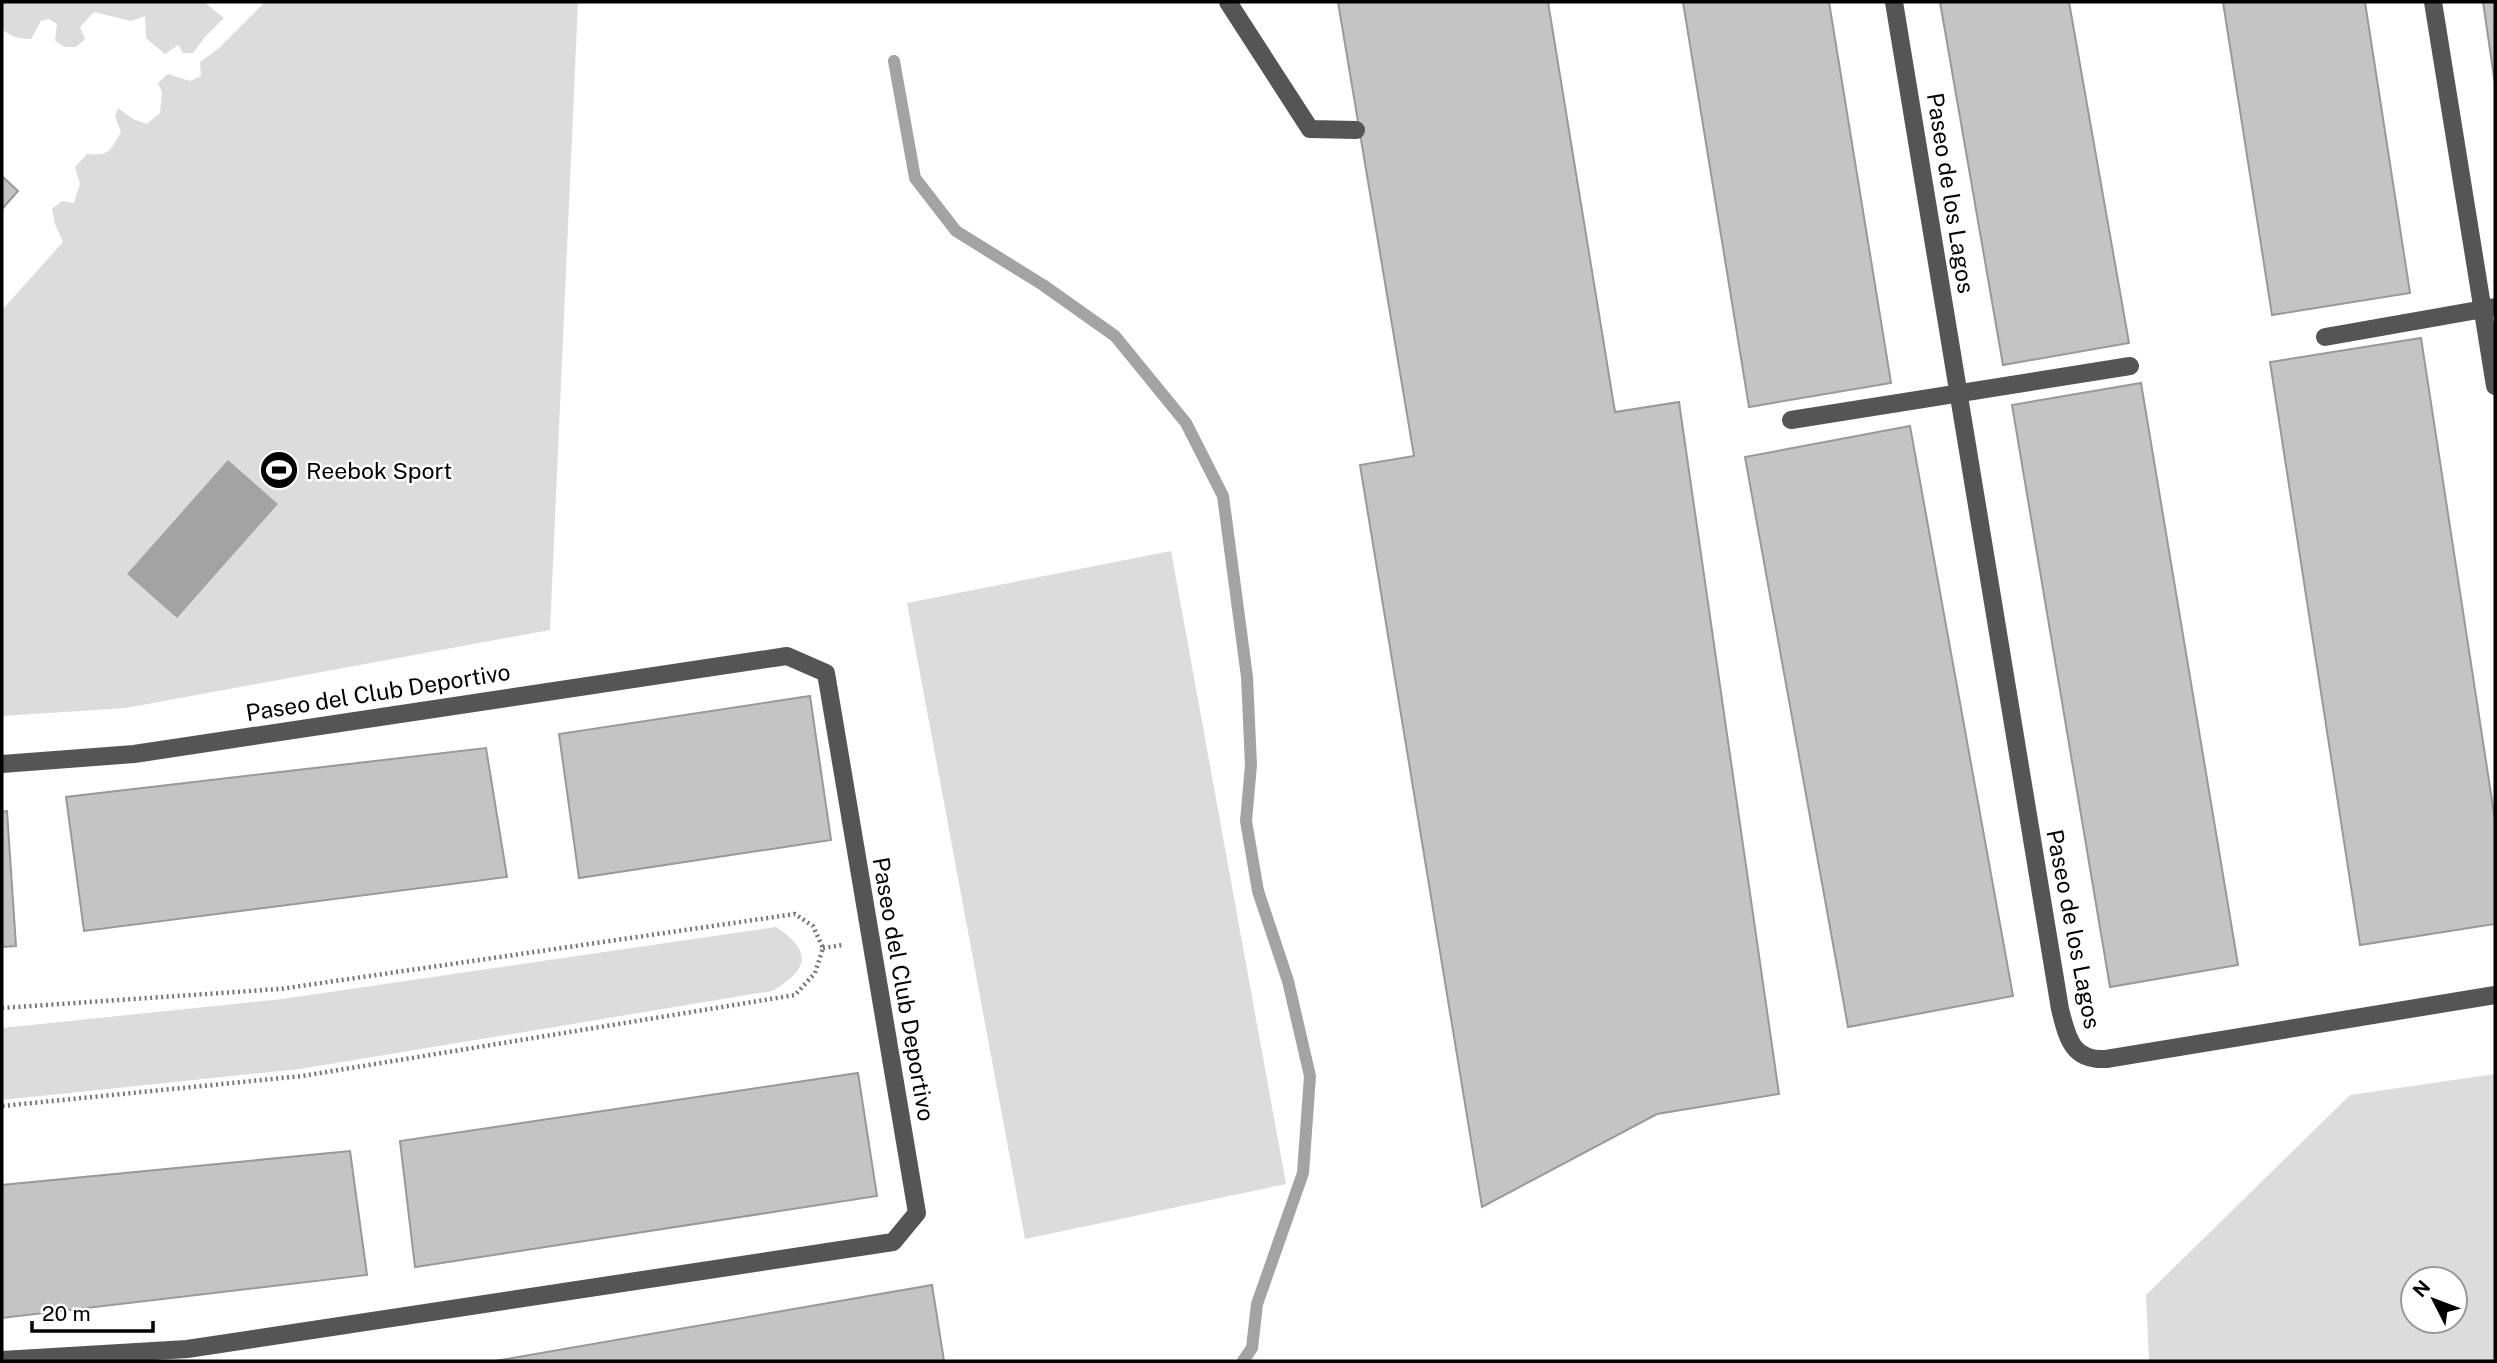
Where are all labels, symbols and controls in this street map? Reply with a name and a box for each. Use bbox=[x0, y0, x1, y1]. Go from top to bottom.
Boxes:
street label: Paseo de los Lagos bbox=[1922, 91, 1980, 295]
sports icon: Reebok Sport bbox=[258, 449, 300, 491]
place label: Reebok Sport bbox=[306, 457, 452, 484]
street label: Paseo del Club Deportivo bbox=[244, 658, 512, 726]
street label: Paseo de los Lagos bbox=[2041, 827, 2107, 1031]
street label: Paseo del Club Deportivo bbox=[867, 855, 941, 1123]
north arrow bbox=[2399, 1265, 2469, 1335]
text: N bbox=[2408, 1276, 2435, 1302]
scale bar bbox=[32, 1290, 152, 1334]
text: 20 m bbox=[42, 1301, 91, 1326]

